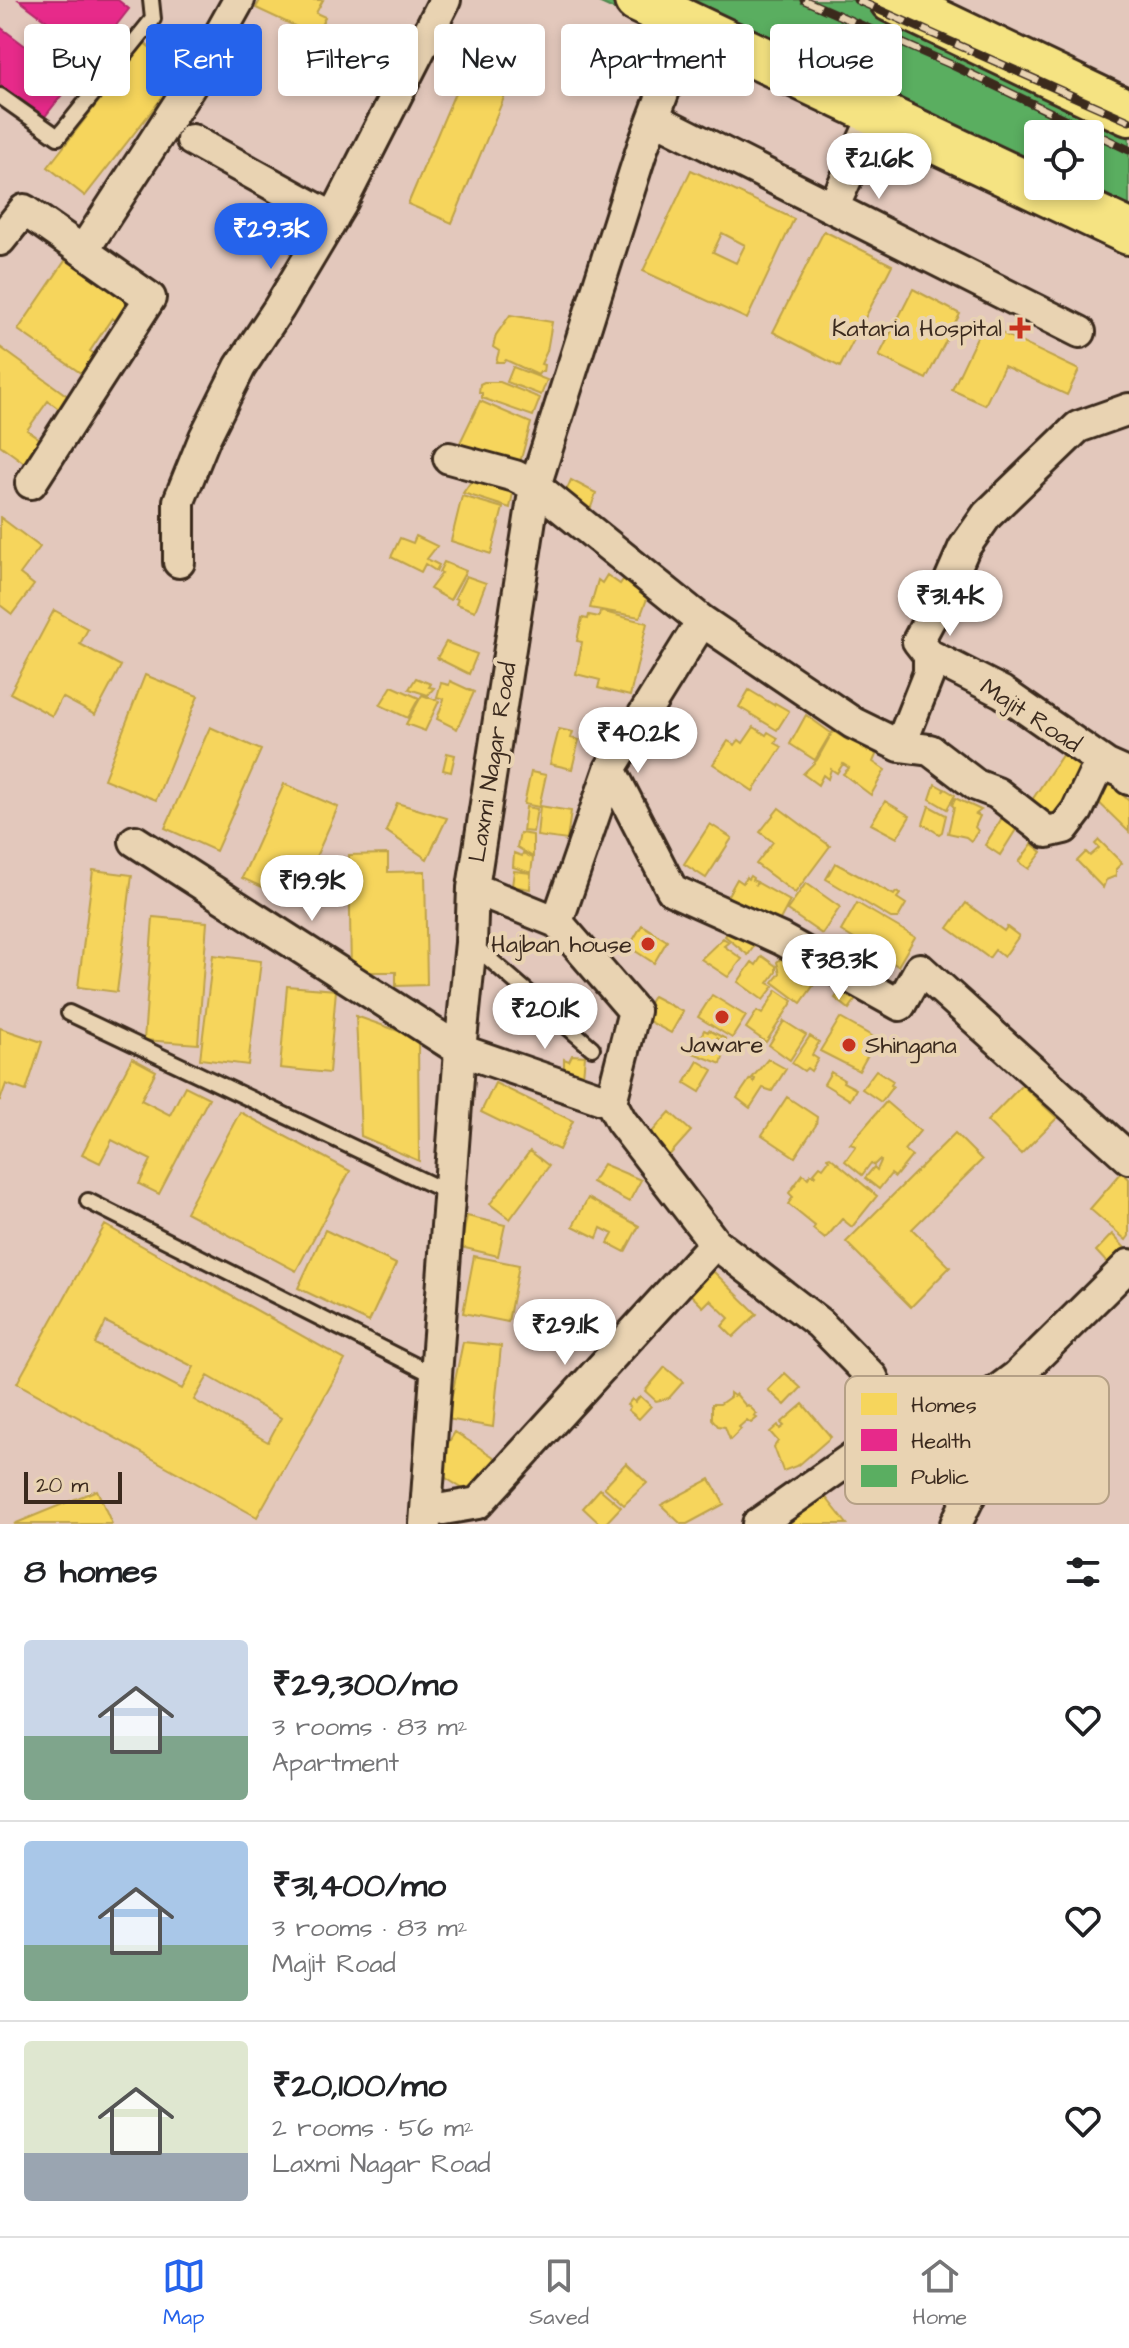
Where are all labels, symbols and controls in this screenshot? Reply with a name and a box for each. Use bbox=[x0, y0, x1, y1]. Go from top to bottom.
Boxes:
chip: Buy bbox=[24, 24, 130, 96]
chip: Rent bbox=[146, 24, 262, 96]
chip: Filters bbox=[278, 24, 418, 96]
chip: New bbox=[434, 24, 545, 96]
chip: Apartment bbox=[561, 24, 754, 96]
chip: House bbox=[770, 24, 902, 96]
map controls bbox=[1024, 120, 1104, 200]
button: locate bbox=[1024, 120, 1104, 200]
pin: ₹21.6K bbox=[814, 133, 944, 201]
text: ₹21.6K bbox=[845, 141, 913, 177]
pin: ₹29.3K bbox=[206, 203, 336, 271]
text: ₹29.3K bbox=[232, 211, 310, 247]
place label: Kataria Hospital bbox=[832, 312, 1002, 346]
marker: Kataria Hospital bbox=[1009, 317, 1031, 339]
pin: ₹31.4K bbox=[885, 570, 1015, 638]
text: ₹31.4K bbox=[916, 578, 984, 614]
street label: Laxmi Nagar Road bbox=[460, 660, 527, 865]
street label: Majit Road bbox=[973, 670, 1088, 761]
pin: ₹40.2K bbox=[573, 707, 703, 775]
text: ₹40.2K bbox=[596, 715, 680, 751]
pin: ₹19.9K bbox=[247, 855, 377, 923]
text: ₹19.9K bbox=[278, 863, 346, 899]
place label: Hajban house bbox=[491, 928, 632, 962]
pin: ₹38.3K bbox=[774, 934, 904, 1002]
marker: Hajban house bbox=[639, 935, 657, 953]
text: ₹38.3K bbox=[800, 942, 878, 978]
pin: ₹20.1K bbox=[480, 983, 610, 1051]
text: ₹20.1K bbox=[511, 991, 579, 1027]
marker: Jaware bbox=[713, 1008, 731, 1026]
place label: Jaware bbox=[681, 1028, 763, 1062]
place label: Shingana bbox=[865, 1029, 957, 1064]
marker: Shingana bbox=[840, 1036, 858, 1054]
pin: ₹29.1K bbox=[500, 1299, 630, 1367]
text: ₹29.1K bbox=[531, 1307, 599, 1343]
legend bbox=[845, 1376, 1109, 1504]
text: Homes bbox=[911, 1390, 977, 1421]
text: Health bbox=[911, 1426, 971, 1457]
text: Public bbox=[911, 1462, 969, 1493]
scale bar bbox=[24, 1468, 122, 1504]
text: 20 m bbox=[36, 1470, 88, 1501]
text: 8 homes bbox=[24, 1548, 158, 1596]
icon: filters bbox=[1061, 1550, 1105, 1594]
text: ₹29,300/mo bbox=[272, 1661, 458, 1709]
icon: home bbox=[88, 1672, 184, 1768]
icon: heart bbox=[1061, 1698, 1105, 1742]
text: 3 rooms · 83 m² bbox=[272, 1709, 467, 1745]
text: Apartment bbox=[272, 1745, 399, 1781]
text: ₹31,400/mo bbox=[272, 1862, 446, 1910]
icon: home bbox=[88, 1873, 184, 1969]
icon: heart bbox=[1061, 1899, 1105, 1943]
text: 3 rooms · 83 m² bbox=[272, 1910, 467, 1946]
text: Majit Road bbox=[272, 1946, 396, 1982]
text: ₹20,100/mo bbox=[272, 2062, 447, 2110]
icon: home bbox=[88, 2073, 184, 2169]
icon: heart bbox=[1061, 2099, 1105, 2143]
text: 2 rooms · 56 m² bbox=[272, 2110, 474, 2146]
text: Laxmi Nagar Road bbox=[272, 2146, 491, 2182]
tab: Map bbox=[162, 2254, 206, 2333]
tab: Saved bbox=[529, 2254, 589, 2333]
tab: Home bbox=[913, 2254, 967, 2333]

